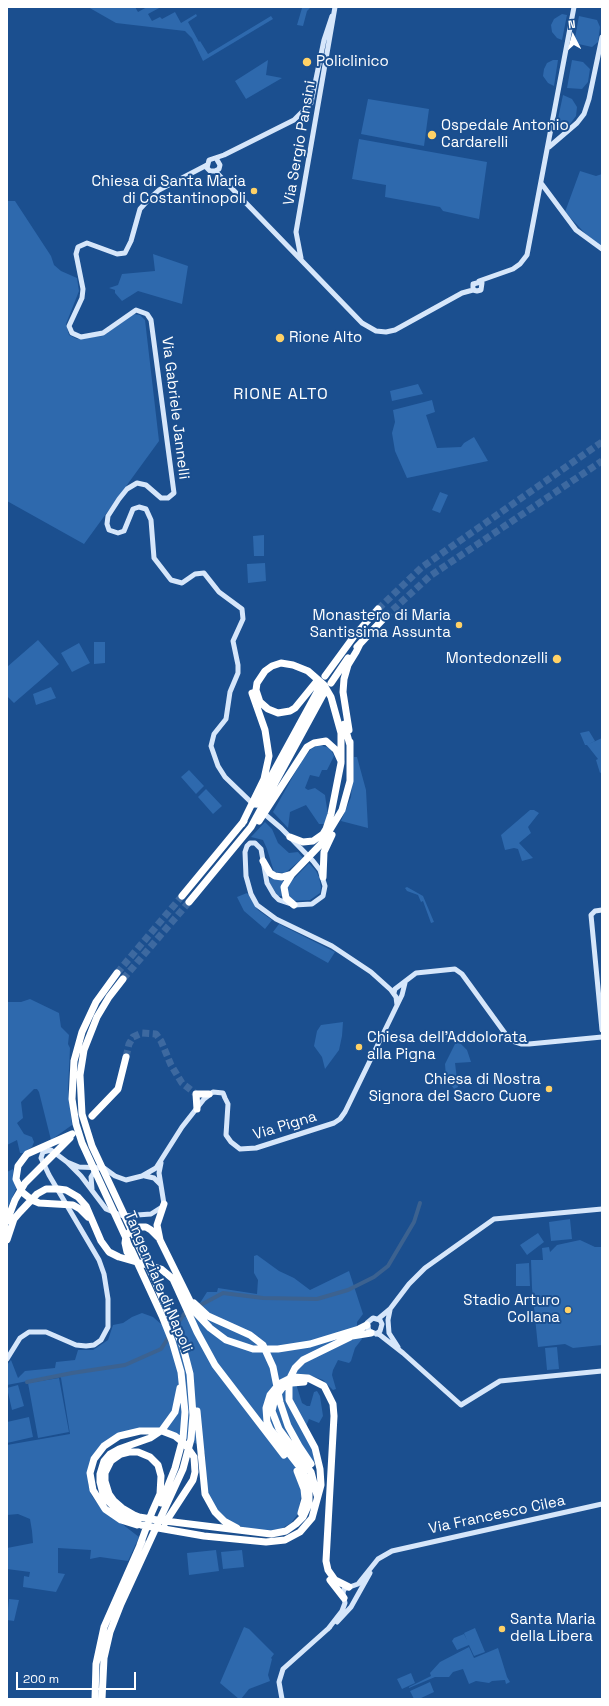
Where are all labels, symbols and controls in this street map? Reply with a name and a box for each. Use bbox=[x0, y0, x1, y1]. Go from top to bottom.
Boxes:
north arrow bbox=[553, 16, 593, 56]
text: N bbox=[567, 17, 576, 31]
place label: Policlinico bbox=[316, 53, 389, 71]
marker: Policlinico bbox=[301, 56, 313, 68]
street label: Via Sergio Pansini bbox=[280, 79, 320, 207]
place label: Ospedale Antonio Cardarelli bbox=[441, 117, 569, 152]
marker: Ospedale Antonio Cardarelli bbox=[426, 129, 438, 141]
place label: Chiesa di Santa Maria di Costantinopoli bbox=[91, 173, 246, 208]
marker: Chiesa di Santa Maria di Costantinopoli bbox=[249, 186, 259, 196]
place label: Rione Alto bbox=[289, 329, 362, 347]
marker: Rione Alto bbox=[274, 332, 286, 344]
street label: Via Gabriele Jannelli bbox=[157, 336, 193, 480]
district label: RIONE ALTO bbox=[233, 385, 329, 405]
place label: Monastero di Maria Santissima Assunta bbox=[310, 607, 451, 642]
marker: Monastero di Maria Santissima Assunta bbox=[454, 620, 464, 630]
place label: Montedonzelli bbox=[446, 650, 548, 668]
marker: Montedonzelli bbox=[551, 653, 563, 665]
place label: Chiesa dell'Addolorata alla Pigna bbox=[367, 1029, 527, 1064]
marker: Chiesa dell'Addolorata alla Pigna bbox=[354, 1042, 364, 1052]
place label: Chiesa di Nostra Signora del Sacro Cuore bbox=[369, 1071, 541, 1106]
marker: Chiesa di Nostra Signora del Sacro Cuore bbox=[544, 1084, 554, 1094]
street label: Via Pigna bbox=[251, 1108, 319, 1144]
street label: Tangenziale di Napoli bbox=[120, 1209, 196, 1355]
place label: Stadio Arturo Collana bbox=[463, 1292, 560, 1327]
marker: Stadio Arturo Collana bbox=[563, 1305, 573, 1315]
street label: Via Francesco Cilea bbox=[427, 1492, 567, 1538]
place label: Santa Maria della Libera bbox=[510, 1611, 596, 1646]
marker: Santa Maria della Libera bbox=[497, 1624, 507, 1634]
scale bar bbox=[18, 1664, 138, 1690]
text: 200 m bbox=[23, 1671, 59, 1687]

